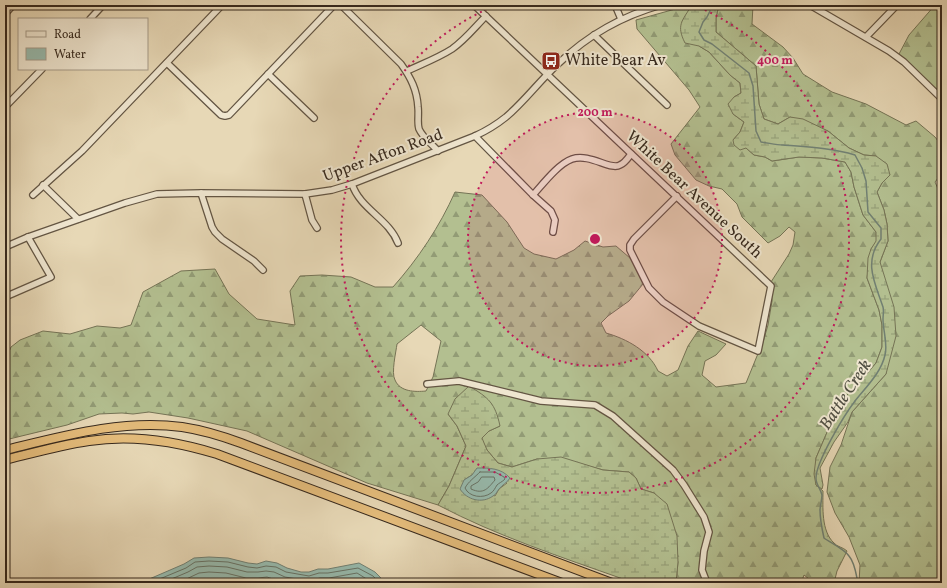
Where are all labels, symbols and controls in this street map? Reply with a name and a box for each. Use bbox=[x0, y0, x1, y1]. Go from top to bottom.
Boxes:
legend bbox=[18, 18, 148, 70]
text: Road bbox=[54, 27, 81, 43]
text: Water bbox=[54, 47, 86, 63]
bus stop icon: White Bear Av bbox=[540, 50, 562, 72]
place label: White Bear Av bbox=[565, 50, 666, 72]
text: 400 m bbox=[757, 53, 793, 69]
text: 200 m bbox=[577, 105, 613, 121]
street label: Upper Afton Road bbox=[320, 124, 446, 188]
street label: White Bear Avenue South bbox=[621, 126, 767, 264]
centre of rings bbox=[588, 232, 602, 246]
water label: Battle Creek bbox=[815, 355, 877, 435]

